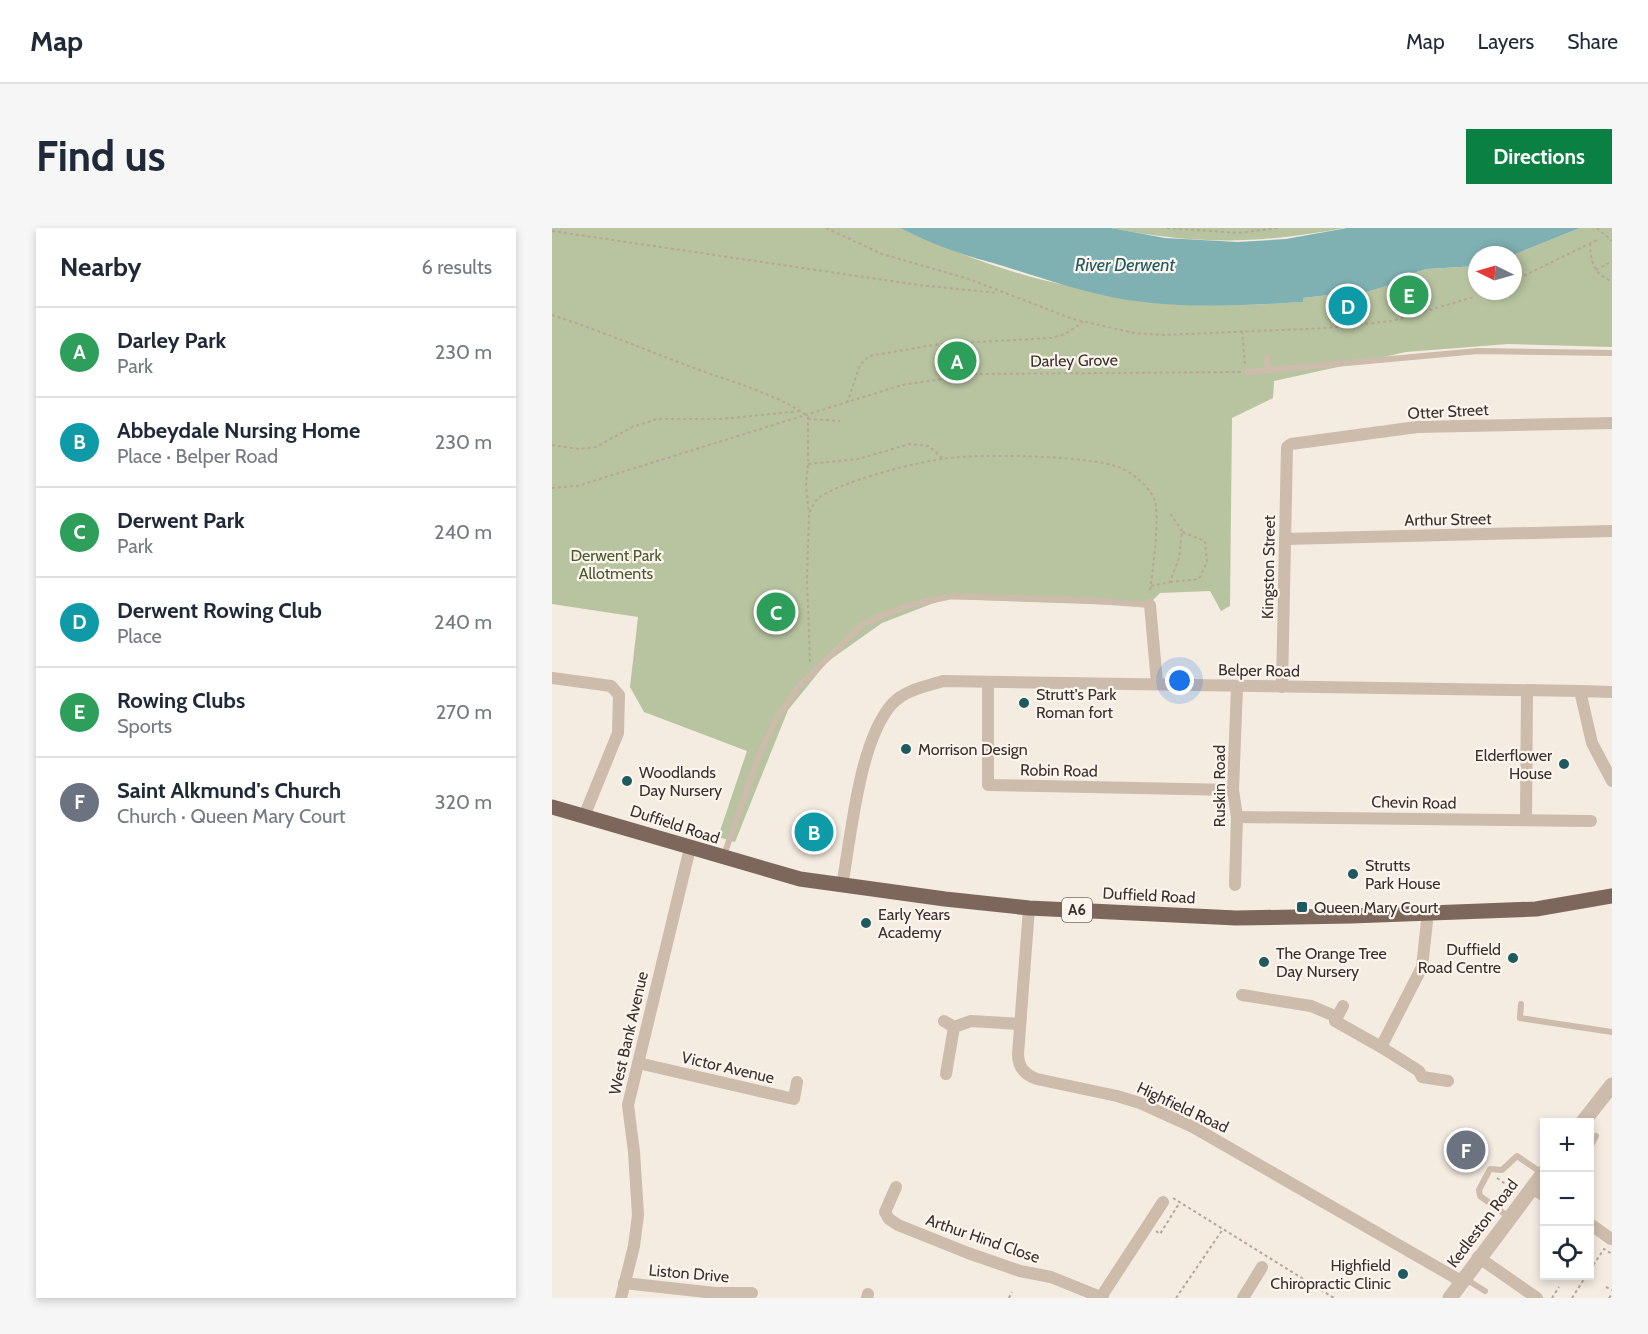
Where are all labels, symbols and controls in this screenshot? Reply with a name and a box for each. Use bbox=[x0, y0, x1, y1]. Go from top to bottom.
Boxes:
text: Map bbox=[30, 24, 83, 58]
text: Map bbox=[1406, 29, 1445, 54]
text: Layers bbox=[1478, 29, 1534, 54]
text: Share bbox=[1567, 29, 1618, 54]
button: Directions bbox=[1466, 129, 1612, 184]
text: Find us bbox=[36, 130, 165, 182]
north arrow bbox=[1468, 246, 1522, 300]
text: Nearby bbox=[60, 251, 141, 283]
water label: River Derwent bbox=[1075, 254, 1175, 276]
text: 6 results bbox=[421, 255, 492, 279]
pin: E bbox=[1390, 272, 1428, 318]
pin: D bbox=[1328, 284, 1368, 328]
text: Darley Park bbox=[117, 327, 226, 354]
pin: A bbox=[938, 338, 976, 384]
text: A bbox=[73, 340, 86, 364]
text: 230 m bbox=[435, 340, 492, 364]
street label: Darley Grove bbox=[1030, 350, 1118, 371]
text: Park bbox=[117, 354, 153, 378]
street label: Otter Street bbox=[1407, 400, 1490, 423]
text: Abbeydale Nursing Home bbox=[117, 417, 360, 444]
text: B bbox=[73, 430, 86, 454]
text: 230 m bbox=[435, 430, 492, 454]
text: Place · Belper Road bbox=[117, 444, 278, 468]
text: Derwent Park bbox=[117, 507, 245, 534]
street label: Arthur Street bbox=[1404, 509, 1492, 530]
street label: Kingston Street bbox=[1258, 514, 1279, 619]
text: C bbox=[73, 520, 86, 544]
text: 240 m bbox=[434, 520, 492, 544]
text: Park bbox=[117, 534, 153, 558]
park label: Derwent Park Allotments bbox=[570, 546, 662, 583]
pin: C bbox=[756, 590, 796, 634]
text: Derwent Rowing Club bbox=[117, 597, 322, 624]
text: D bbox=[72, 610, 87, 634]
text: 240 m bbox=[434, 610, 492, 634]
text: Place bbox=[117, 624, 162, 648]
street label: Belper Road bbox=[1218, 660, 1300, 681]
your location bbox=[1165, 666, 1194, 695]
place label: Strutt's Park Roman fort bbox=[1036, 685, 1117, 722]
text: Rowing Clubs bbox=[117, 687, 245, 714]
marker: Strutt's Park Roman fort bbox=[1017, 696, 1031, 710]
text: E bbox=[74, 700, 85, 724]
text: 270 m bbox=[436, 700, 492, 724]
text: Sports bbox=[117, 714, 172, 738]
place label: Morrison Design bbox=[918, 740, 1028, 759]
marker: Morrison Design bbox=[899, 742, 913, 756]
street label: Ruskin Road bbox=[1210, 745, 1229, 827]
place label: Elderflower House bbox=[1475, 746, 1553, 783]
marker: Elderflower House bbox=[1557, 757, 1571, 771]
street label: Robin Road bbox=[1020, 760, 1098, 781]
place label: Woodlands Day Nursery bbox=[639, 763, 722, 800]
marker: Woodlands Day Nursery bbox=[620, 774, 634, 788]
text: Saint Alkmund's Church bbox=[117, 777, 341, 804]
text: F bbox=[74, 790, 85, 814]
text: 320 m bbox=[435, 790, 492, 814]
street label: Chevin Road bbox=[1371, 792, 1457, 813]
street label: Duffield Road bbox=[628, 801, 722, 848]
text: Church · Queen Mary Court bbox=[117, 804, 346, 828]
pin: B bbox=[794, 810, 834, 854]
place label: Strutts Park House bbox=[1365, 856, 1441, 893]
marker: Strutts Park House bbox=[1346, 867, 1360, 881]
street label: Duffield Road bbox=[1102, 884, 1196, 907]
road number: A6 bbox=[1062, 898, 1092, 922]
place label: Queen Mary Court bbox=[1314, 898, 1439, 917]
marker: Queen Mary Court bbox=[1295, 900, 1309, 914]
place label: Early Years Academy bbox=[878, 905, 951, 942]
marker: Early Years Academy bbox=[859, 916, 873, 930]
place label: Duffield Road Centre bbox=[1418, 940, 1501, 977]
place label: The Orange Tree Day Nursery bbox=[1276, 944, 1387, 981]
marker: Duffield Road Centre bbox=[1506, 951, 1520, 965]
marker: The Orange Tree Day Nursery bbox=[1257, 955, 1271, 969]
street label: West Bank Avenue bbox=[605, 970, 652, 1097]
street label: Victor Avenue bbox=[680, 1048, 776, 1087]
street label: Highfield Road bbox=[1134, 1078, 1232, 1137]
map controls bbox=[1540, 1118, 1594, 1280]
button: + bbox=[1540, 1118, 1594, 1172]
pin: F bbox=[1446, 1128, 1486, 1172]
button: − bbox=[1540, 1172, 1594, 1226]
street label: Kedleston Road bbox=[1443, 1175, 1522, 1271]
street label: Arthur Hind Close bbox=[923, 1210, 1042, 1267]
button: locate bbox=[1540, 1226, 1594, 1280]
place label: Highfield Chiropractic Clinic bbox=[1270, 1256, 1391, 1293]
street label: Liston Drive bbox=[648, 1261, 730, 1286]
marker: Highfield Chiropractic Clinic bbox=[1396, 1267, 1410, 1281]

